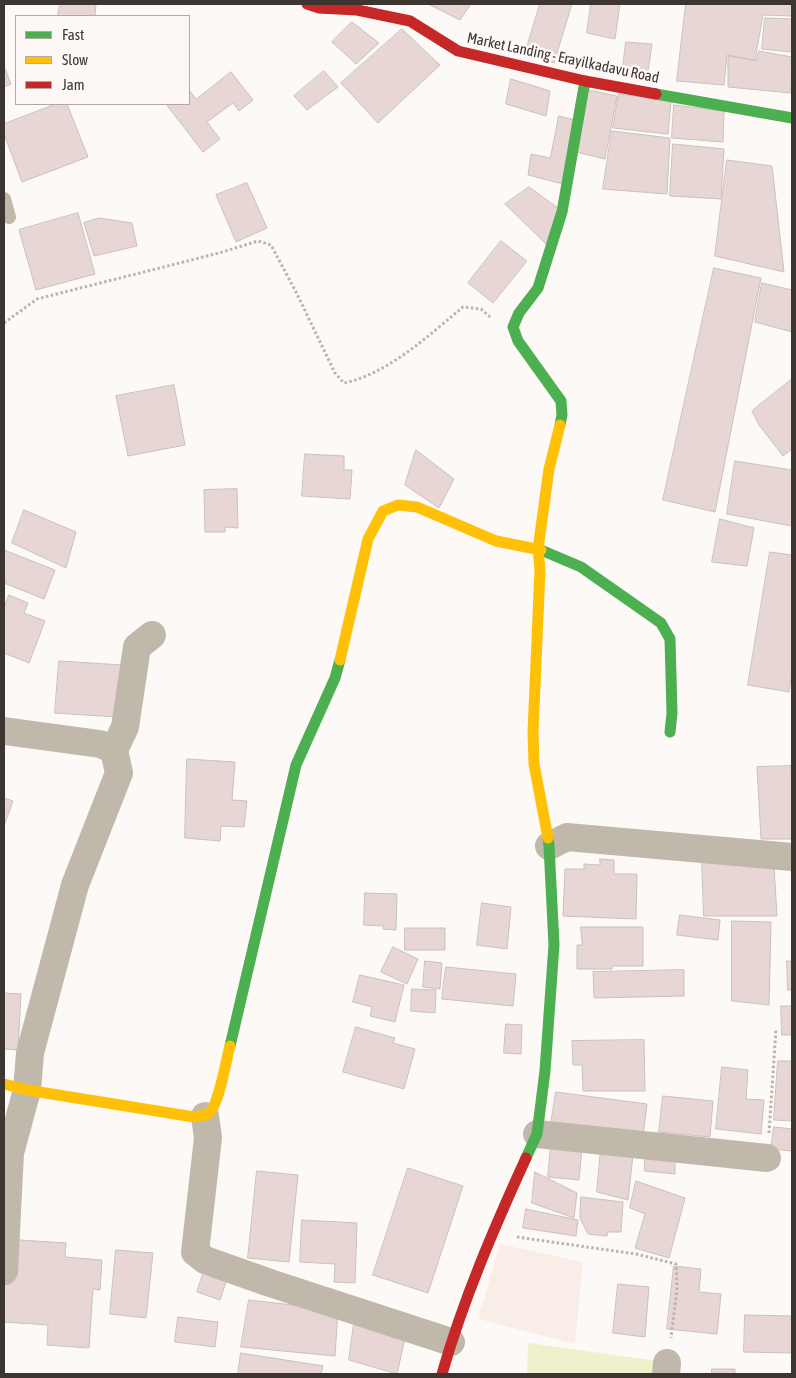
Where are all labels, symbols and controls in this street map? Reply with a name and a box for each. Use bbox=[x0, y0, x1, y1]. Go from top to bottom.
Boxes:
legend bbox=[15, 15, 190, 105]
text: Fast bbox=[62, 26, 84, 43]
street label: Market Landing - Erayilkadavu Road bbox=[465, 29, 661, 87]
text: Slow bbox=[62, 51, 88, 68]
text: Jam bbox=[62, 76, 85, 93]

